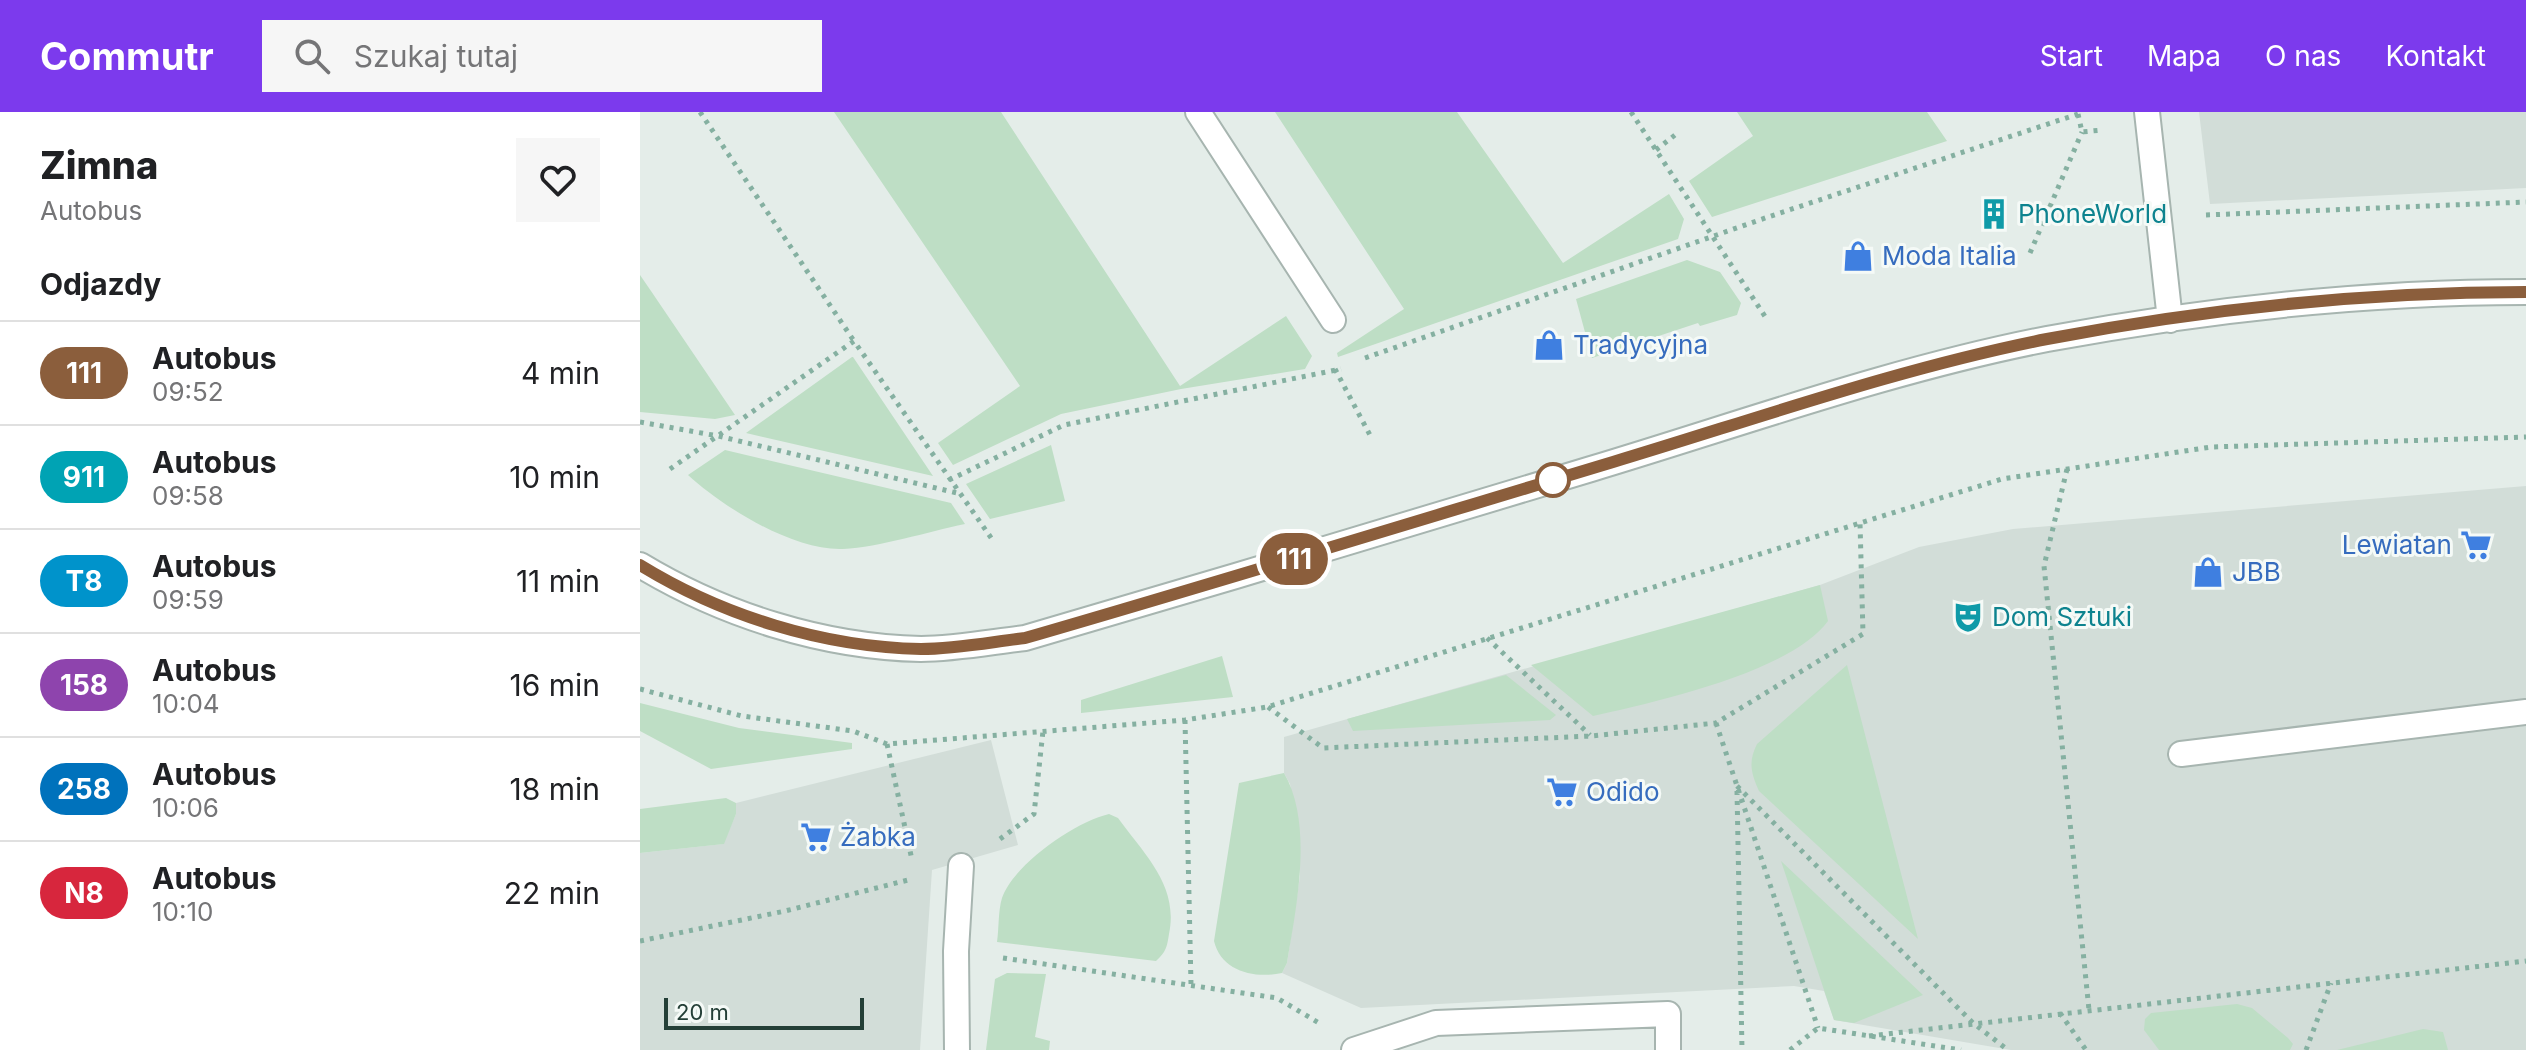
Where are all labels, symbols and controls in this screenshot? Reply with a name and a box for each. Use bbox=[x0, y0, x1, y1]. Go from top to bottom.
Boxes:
search box bbox=[262, 20, 822, 92]
text: Commutr bbox=[40, 33, 214, 79]
icon: search bbox=[290, 34, 334, 78]
text: Szukaj tutaj bbox=[354, 38, 518, 74]
text: Start bbox=[2040, 39, 2103, 73]
text: Mapa bbox=[2147, 39, 2221, 73]
text: O nas bbox=[2265, 39, 2341, 73]
text: Kontakt bbox=[2385, 39, 2486, 73]
button: heart bbox=[516, 138, 600, 222]
text: Zimna bbox=[40, 142, 158, 188]
text: Autobus bbox=[40, 195, 142, 226]
building icon: PhoneWorld bbox=[1977, 197, 2011, 231]
place label: PhoneWorld bbox=[2018, 198, 2167, 229]
shop icon: Moda Italia bbox=[1841, 239, 1875, 273]
place label: Moda Italia bbox=[1882, 240, 2017, 271]
text: Odjazdy bbox=[40, 266, 161, 302]
shop icon: Tradycyjna bbox=[1532, 328, 1566, 362]
place label: Tradycyjna bbox=[1573, 329, 1708, 360]
text: Autobus bbox=[152, 340, 277, 376]
text: 4 min bbox=[521, 355, 600, 391]
text: 111 bbox=[66, 356, 102, 390]
text: 09:52 bbox=[152, 376, 224, 407]
text: Autobus bbox=[152, 444, 277, 480]
text: 10 min bbox=[509, 459, 600, 495]
text: 911 bbox=[63, 460, 105, 494]
unlabelled marker bbox=[1536, 463, 1570, 497]
text: 09:58 bbox=[152, 480, 224, 511]
supermarket icon: Lewiatan bbox=[2459, 528, 2493, 562]
place label: Lewiatan bbox=[2342, 529, 2452, 560]
line badge: 111 bbox=[1248, 533, 1340, 585]
text: 111 bbox=[1276, 542, 1312, 576]
text: Autobus bbox=[152, 548, 277, 584]
shop icon: JBB bbox=[2191, 555, 2225, 589]
place label: JBB bbox=[2232, 556, 2281, 587]
text: 11 min bbox=[516, 563, 600, 599]
text: T8 bbox=[66, 564, 102, 598]
text: 09:59 bbox=[152, 584, 224, 615]
theatre icon: Dom Sztuki bbox=[1951, 600, 1985, 634]
place label: Dom Sztuki bbox=[1992, 601, 2132, 632]
text: Autobus bbox=[152, 652, 277, 688]
text: 16 min bbox=[509, 667, 600, 703]
text: 158 bbox=[60, 668, 108, 702]
text: 10:04 bbox=[152, 688, 220, 719]
text: Autobus bbox=[152, 756, 277, 792]
text: 18 min bbox=[510, 771, 600, 807]
text: 258 bbox=[57, 772, 111, 806]
supermarket icon: Odido bbox=[1545, 775, 1579, 809]
place label: Odido bbox=[1586, 776, 1660, 807]
text: 10:06 bbox=[152, 792, 219, 823]
supermarket icon: Żabka bbox=[799, 820, 833, 854]
place label: Żabka bbox=[840, 821, 916, 852]
text: Autobus bbox=[152, 860, 277, 896]
text: 22 min bbox=[504, 875, 600, 911]
text: N8 bbox=[64, 876, 104, 910]
text: 10:10 bbox=[152, 896, 213, 927]
scale bar bbox=[664, 994, 864, 1030]
text: 20 m bbox=[676, 999, 729, 1025]

